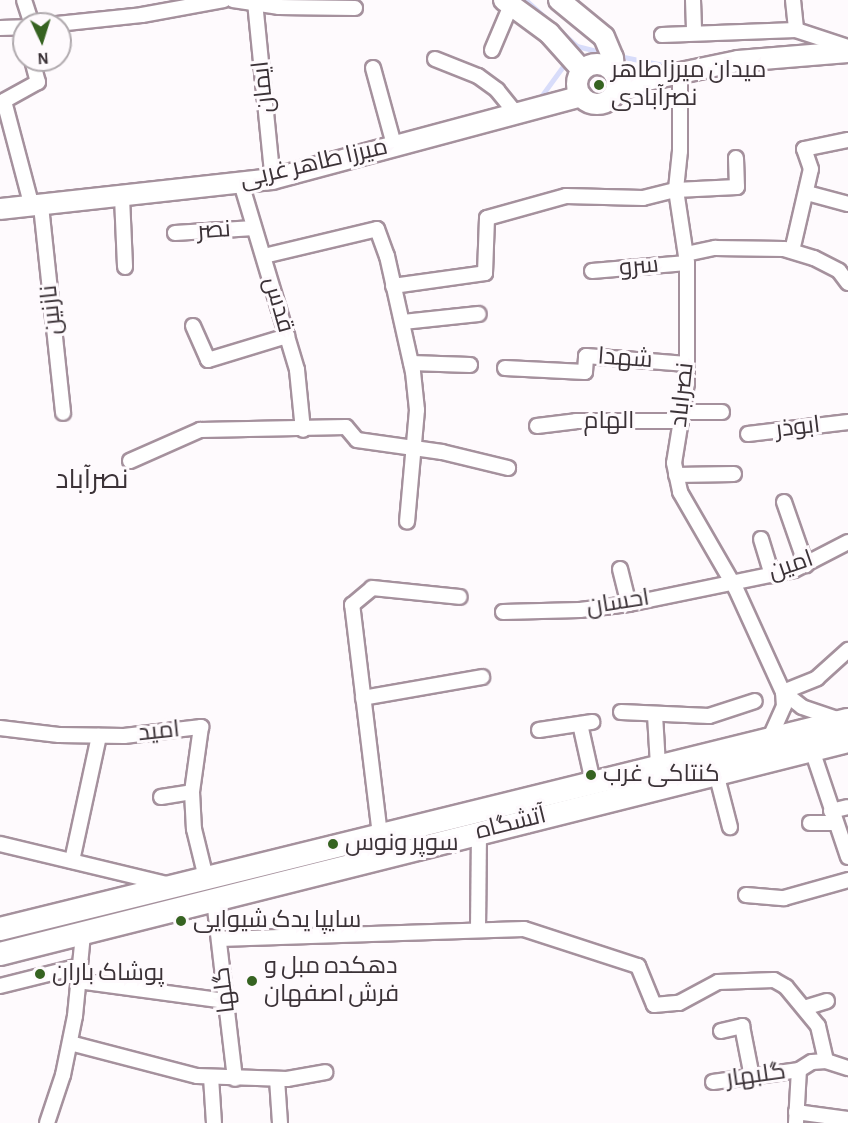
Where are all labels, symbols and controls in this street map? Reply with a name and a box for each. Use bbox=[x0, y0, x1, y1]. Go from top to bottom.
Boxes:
north arrow bbox=[12, 12, 72, 72]
text: N bbox=[37, 50, 49, 66]
place label: میدان میرزاطاهر نصرآبادی bbox=[611, 57, 766, 113]
street label: ایمان bbox=[247, 60, 281, 114]
marker: میدان میرزاطاهر نصرآبادی bbox=[592, 78, 606, 92]
street label: میرزا طاهر غربی bbox=[237, 133, 391, 195]
street label: نصر bbox=[196, 215, 232, 247]
street label: سرو bbox=[618, 251, 660, 283]
street label: قدس bbox=[256, 274, 300, 336]
street label: نازنین bbox=[35, 284, 69, 336]
street label: شهدا bbox=[597, 343, 653, 375]
street label: نصراباد bbox=[665, 361, 701, 429]
street label: الهام bbox=[584, 408, 634, 436]
street label: ابوذر bbox=[774, 411, 822, 445]
district label: نصرآباد bbox=[56, 464, 128, 496]
street label: امین bbox=[765, 545, 817, 587]
street label: احسان bbox=[584, 584, 652, 622]
street label: امید bbox=[137, 715, 181, 749]
place label: کنتاکی غرب bbox=[603, 761, 720, 789]
marker: کنتاکی غرب bbox=[584, 768, 598, 782]
street label: آتشگاه bbox=[473, 801, 549, 847]
place label: سوپر ونوس bbox=[345, 830, 459, 858]
marker: سوپر ونوس bbox=[326, 837, 340, 851]
place label: سایپا یدک شیوایی bbox=[193, 907, 361, 935]
marker: سایپا یدک شیوایی bbox=[174, 914, 188, 928]
place label: دهکده مبل و فرش اصفهان bbox=[264, 953, 399, 1009]
place label: پوشاک باران bbox=[52, 960, 164, 988]
street label: گلها bbox=[208, 965, 242, 1015]
marker: پوشاک باران bbox=[33, 967, 47, 981]
marker: دهکده مبل و فرش اصفهان bbox=[245, 974, 259, 988]
street label: گلبهار bbox=[724, 1058, 788, 1094]

